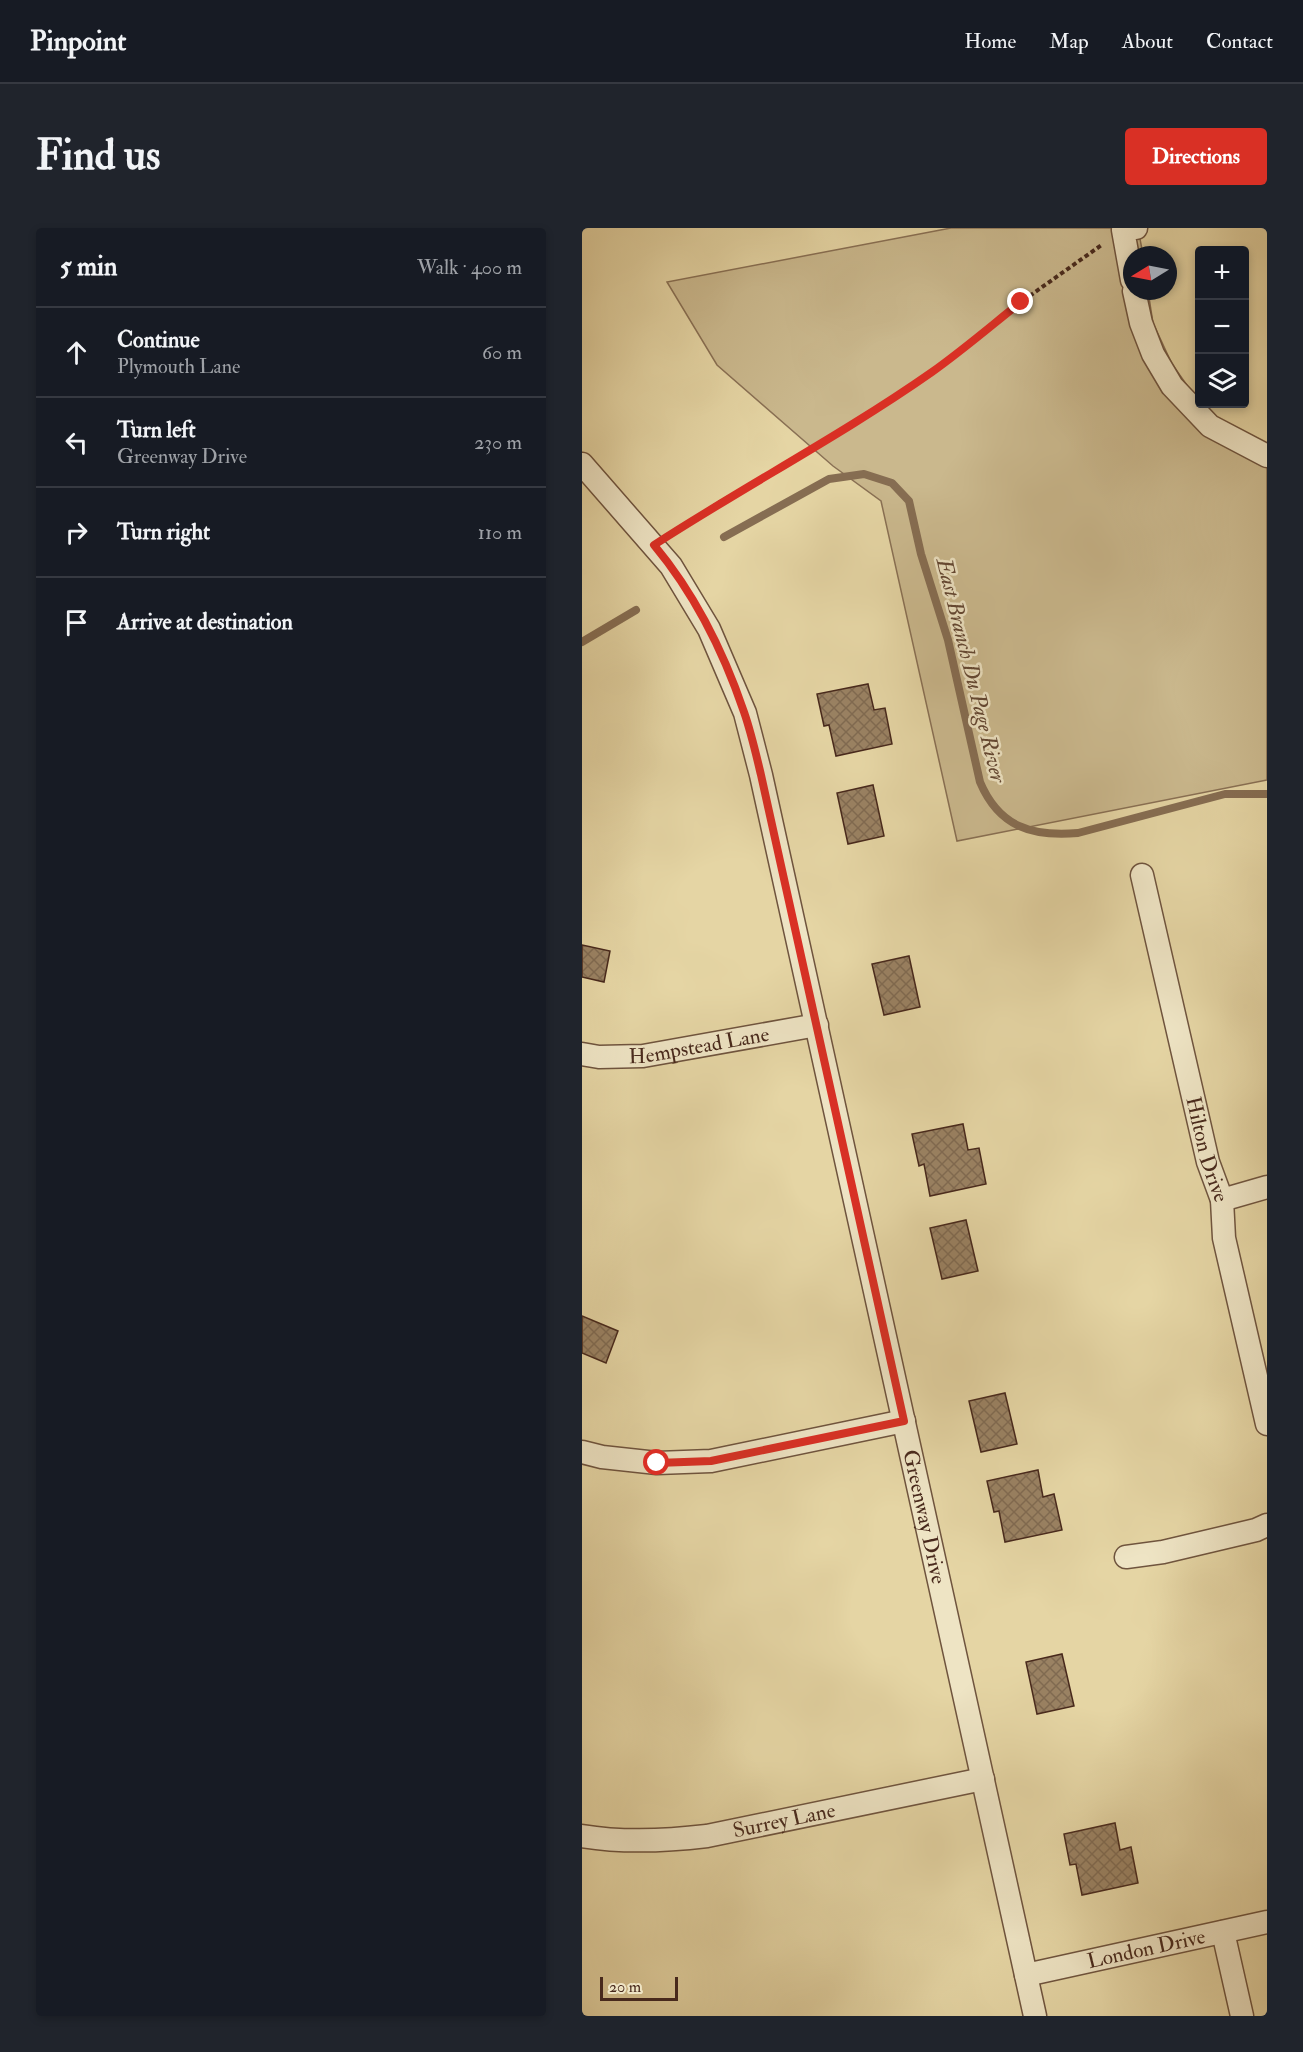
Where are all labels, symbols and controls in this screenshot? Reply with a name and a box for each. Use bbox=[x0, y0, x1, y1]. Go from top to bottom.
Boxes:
text: Pinpoint bbox=[30, 24, 126, 59]
text: Home bbox=[964, 28, 1016, 55]
text: Map bbox=[1049, 28, 1089, 55]
text: About bbox=[1122, 28, 1173, 55]
text: Contact bbox=[1206, 28, 1273, 55]
button: Directions bbox=[1125, 128, 1267, 185]
text: Find us bbox=[36, 130, 160, 182]
north arrow bbox=[1123, 246, 1177, 300]
map controls bbox=[1195, 246, 1249, 408]
button: + bbox=[1195, 246, 1249, 300]
text: 5 min bbox=[60, 251, 117, 283]
text: Walk · 400 m bbox=[417, 255, 522, 280]
route end bbox=[1007, 288, 1033, 314]
button: − bbox=[1195, 300, 1249, 354]
text: Continue bbox=[117, 326, 200, 354]
icon: ahead bbox=[60, 336, 93, 369]
text: 60 m bbox=[482, 340, 522, 365]
text: Plymouth Lane bbox=[117, 354, 240, 379]
button: layers bbox=[1195, 354, 1249, 408]
text: Turn left bbox=[117, 416, 196, 444]
icon: left bbox=[60, 426, 93, 459]
text: 230 m bbox=[474, 430, 522, 455]
text: Greenway Drive bbox=[117, 444, 247, 469]
icon: right bbox=[60, 516, 93, 549]
text: Turn right bbox=[117, 518, 210, 546]
text: 110 m bbox=[478, 520, 522, 545]
water label: East Branch Du Page River bbox=[929, 553, 1013, 787]
icon: arrive bbox=[60, 606, 93, 639]
text: Arrive at destination bbox=[117, 608, 293, 636]
street label: Hempstead Lane bbox=[628, 1021, 772, 1070]
street label: Hilton Drive bbox=[1179, 1094, 1235, 1206]
street label: Greenway Drive bbox=[896, 1447, 952, 1587]
route start bbox=[643, 1449, 669, 1475]
street label: Surrey Lane bbox=[730, 1797, 838, 1844]
street label: London Drive bbox=[1085, 1923, 1208, 1975]
scale bar bbox=[600, 1974, 678, 2002]
text: 20 m bbox=[609, 1977, 641, 1997]

